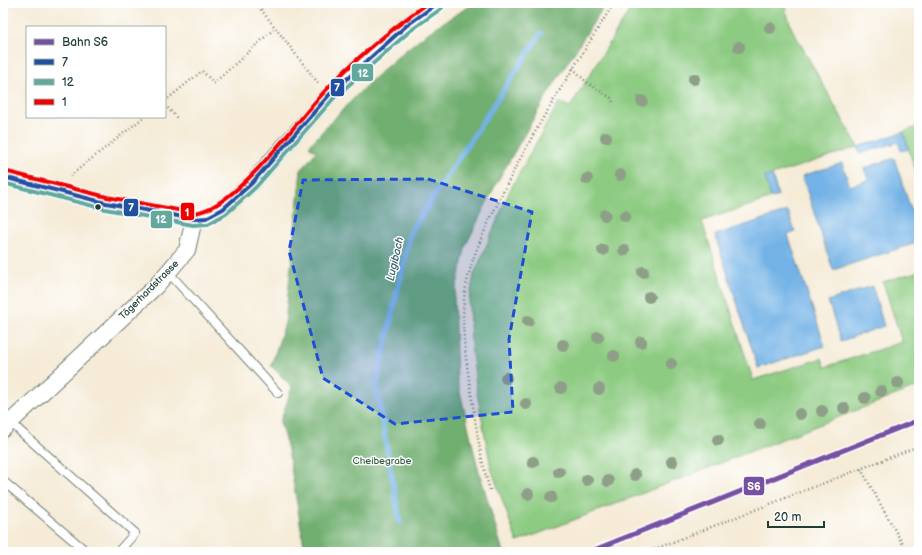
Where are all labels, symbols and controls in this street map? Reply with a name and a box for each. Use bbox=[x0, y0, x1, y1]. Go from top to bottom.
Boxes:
legend bbox=[26, 26, 166, 118]
text: Bahn S6 bbox=[62, 35, 108, 50]
text: 7 bbox=[62, 55, 68, 70]
line badge: 12 bbox=[351, 63, 374, 82]
text: 12 bbox=[357, 67, 369, 80]
text: 12 bbox=[62, 75, 74, 90]
line badge: 7 bbox=[330, 78, 345, 97]
text: 7 bbox=[334, 81, 340, 94]
text: 1 bbox=[62, 95, 67, 110]
line badge: 7 bbox=[123, 198, 139, 217]
text: 7 bbox=[128, 201, 134, 214]
unlabelled marker bbox=[93, 202, 103, 212]
line badge: 1 bbox=[180, 202, 195, 221]
text: 1 bbox=[185, 206, 189, 219]
line badge: 12 bbox=[150, 210, 173, 229]
text: 12 bbox=[155, 213, 167, 226]
water label: Lugibach bbox=[384, 236, 406, 282]
street label: Tägerhardstrasse bbox=[117, 258, 181, 322]
park label: Cheibegrabe bbox=[353, 455, 412, 467]
line badge: S6 bbox=[743, 476, 765, 496]
text: S6 bbox=[747, 480, 761, 493]
scale bar bbox=[768, 503, 824, 529]
text: 20 m bbox=[774, 510, 801, 525]

